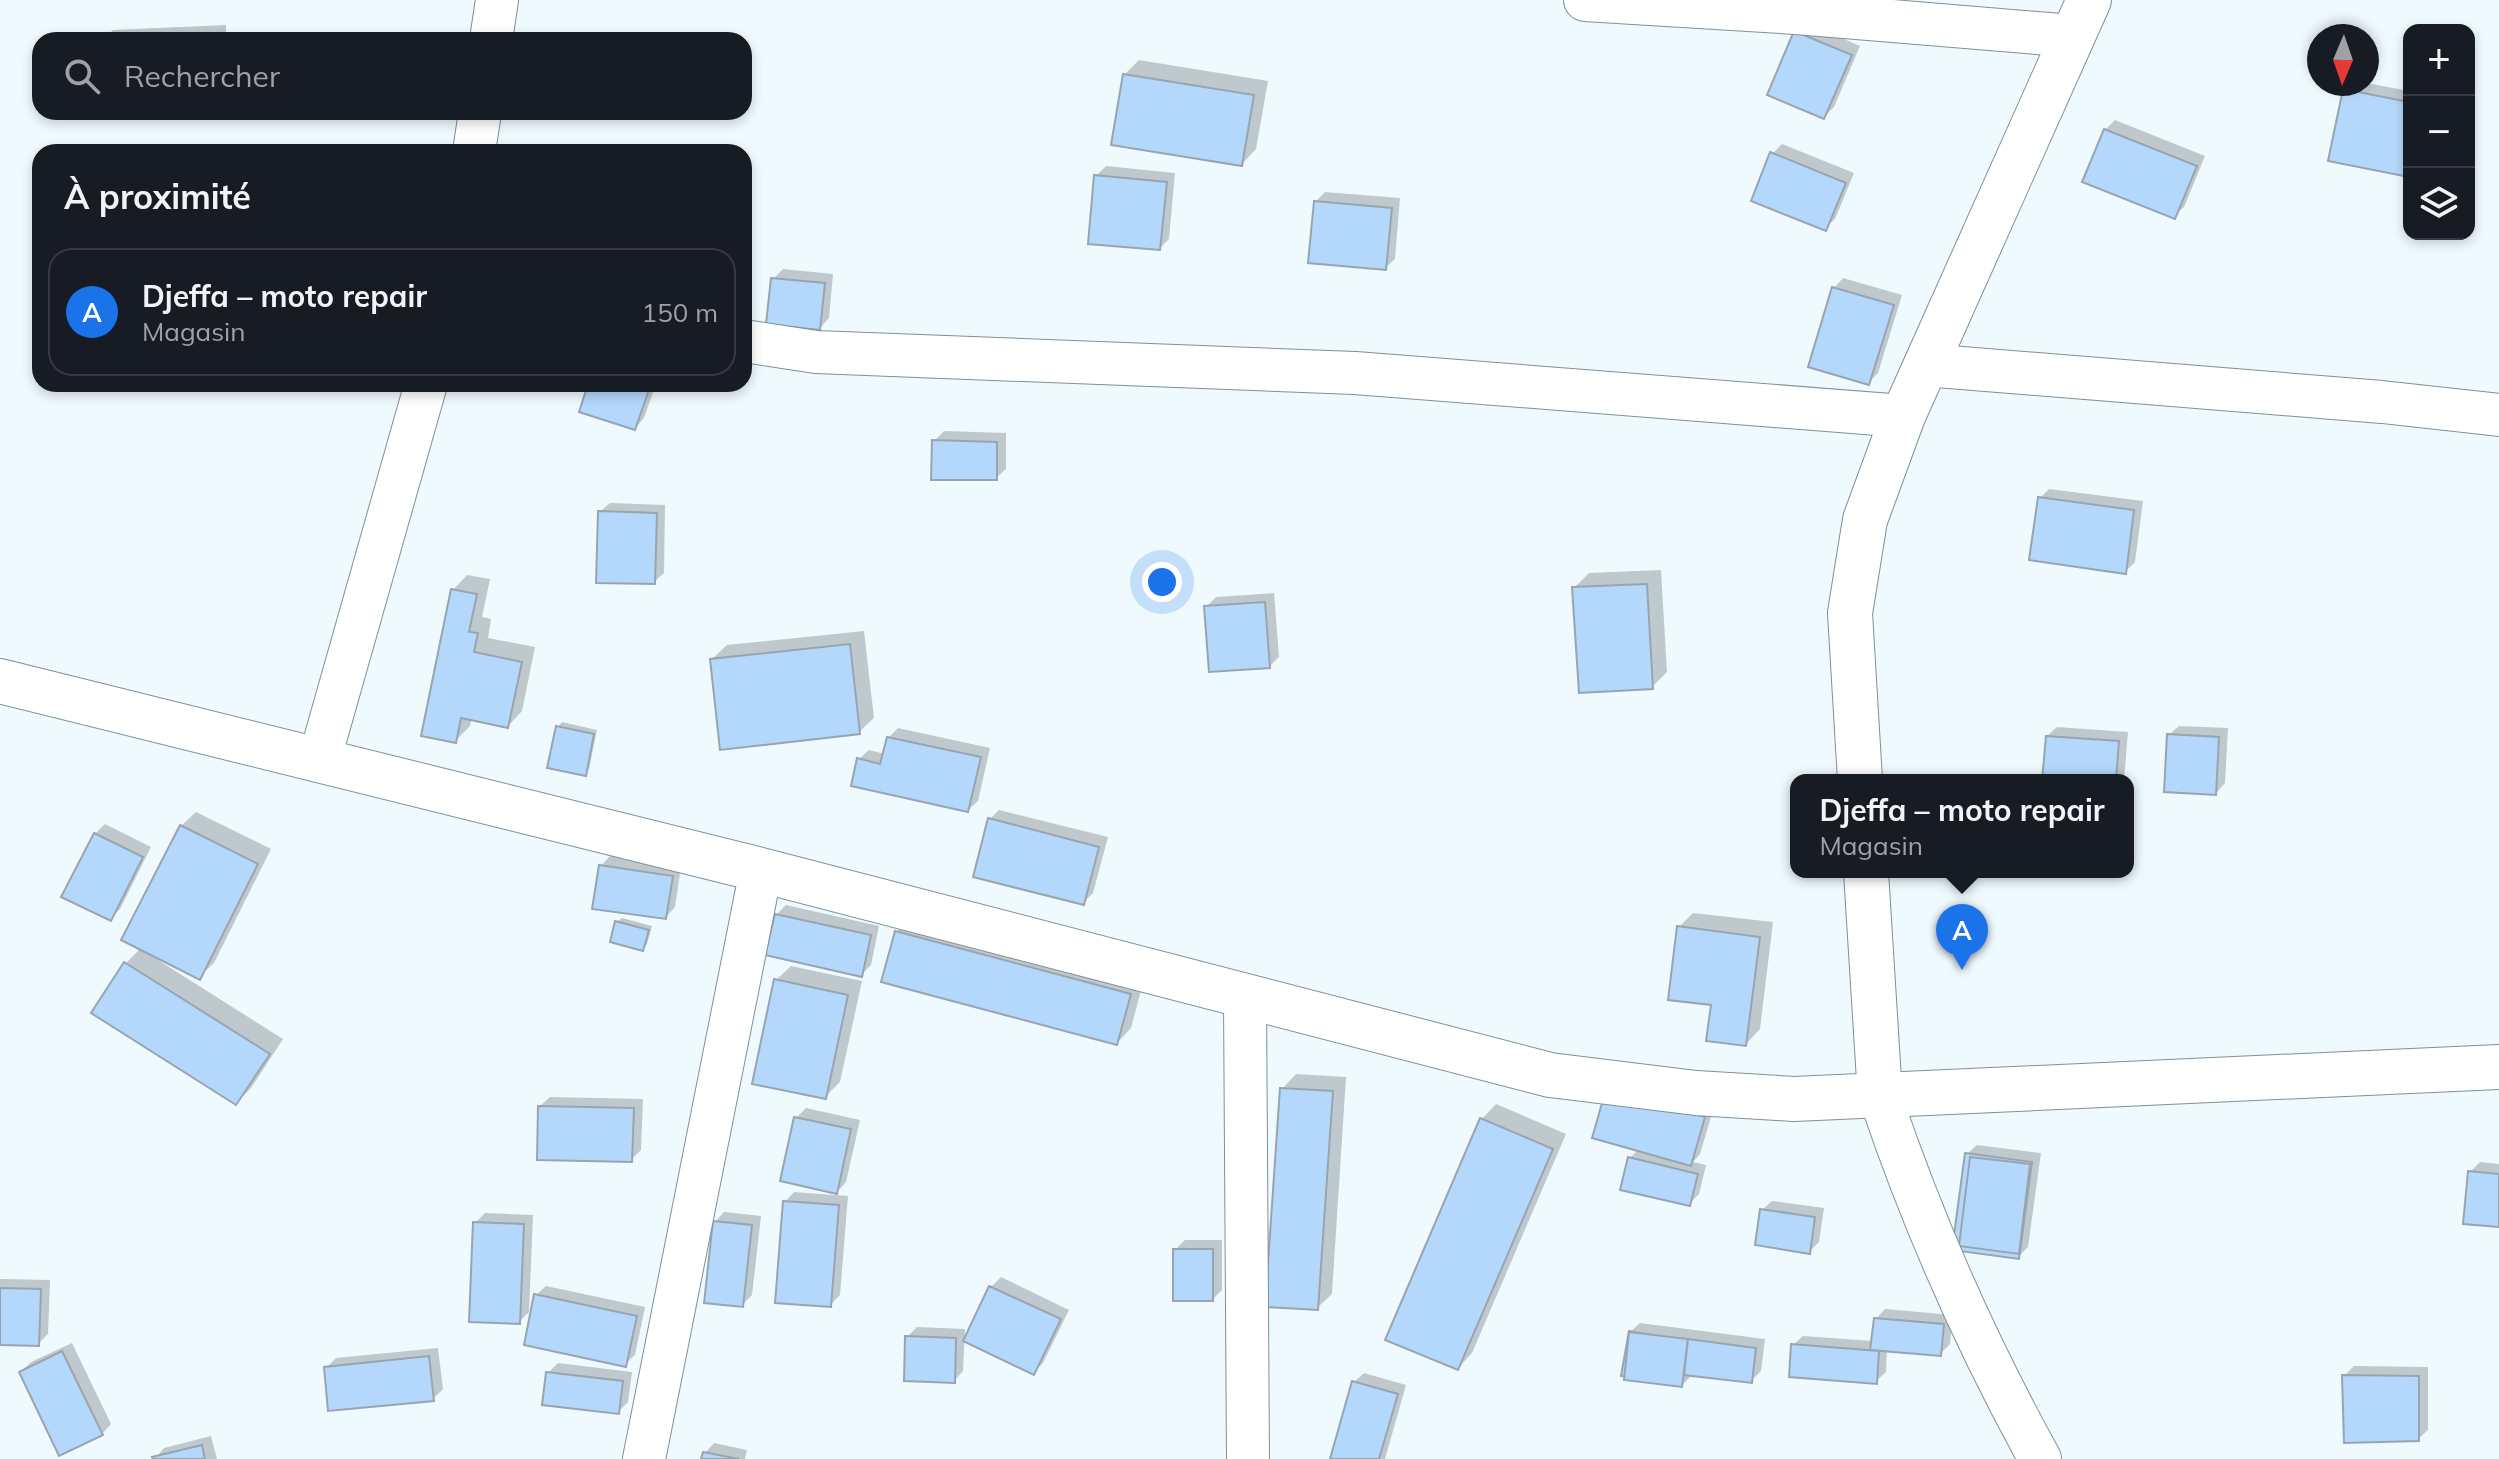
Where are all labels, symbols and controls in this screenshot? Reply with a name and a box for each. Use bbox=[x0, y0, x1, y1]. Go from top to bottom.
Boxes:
north arrow bbox=[2307, 24, 2379, 96]
map controls bbox=[2403, 24, 2475, 240]
button: + bbox=[2403, 24, 2475, 96]
search box bbox=[32, 32, 752, 120]
icon: search bbox=[60, 54, 104, 98]
text: Rechercher bbox=[124, 57, 280, 95]
button: − bbox=[2403, 96, 2475, 168]
button: layers bbox=[2403, 168, 2475, 240]
text: À proximité bbox=[64, 175, 251, 218]
text: Djeffa – moto repair bbox=[142, 277, 427, 315]
text: A bbox=[82, 296, 102, 329]
text: 150 m bbox=[642, 296, 718, 329]
text: Magasin bbox=[142, 315, 246, 348]
your location bbox=[1142, 562, 1182, 602]
popup bbox=[1790, 774, 2134, 878]
text: Djeffa – moto repair bbox=[1819, 791, 2105, 829]
text: Magasin bbox=[1819, 829, 1923, 862]
pin: A bbox=[1936, 904, 1988, 970]

